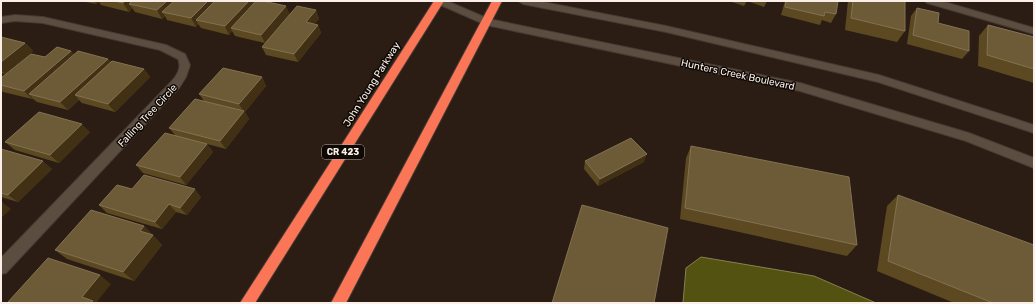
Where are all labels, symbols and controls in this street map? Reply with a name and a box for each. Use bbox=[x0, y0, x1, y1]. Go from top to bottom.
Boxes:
street label: John Young Parkway bbox=[341, 39, 403, 129]
street label: Hunters Creek Boulevard bbox=[680, 57, 796, 93]
street label: Falling Tree Circle bbox=[116, 82, 180, 149]
road number: CR 423 bbox=[322, 145, 364, 159]

